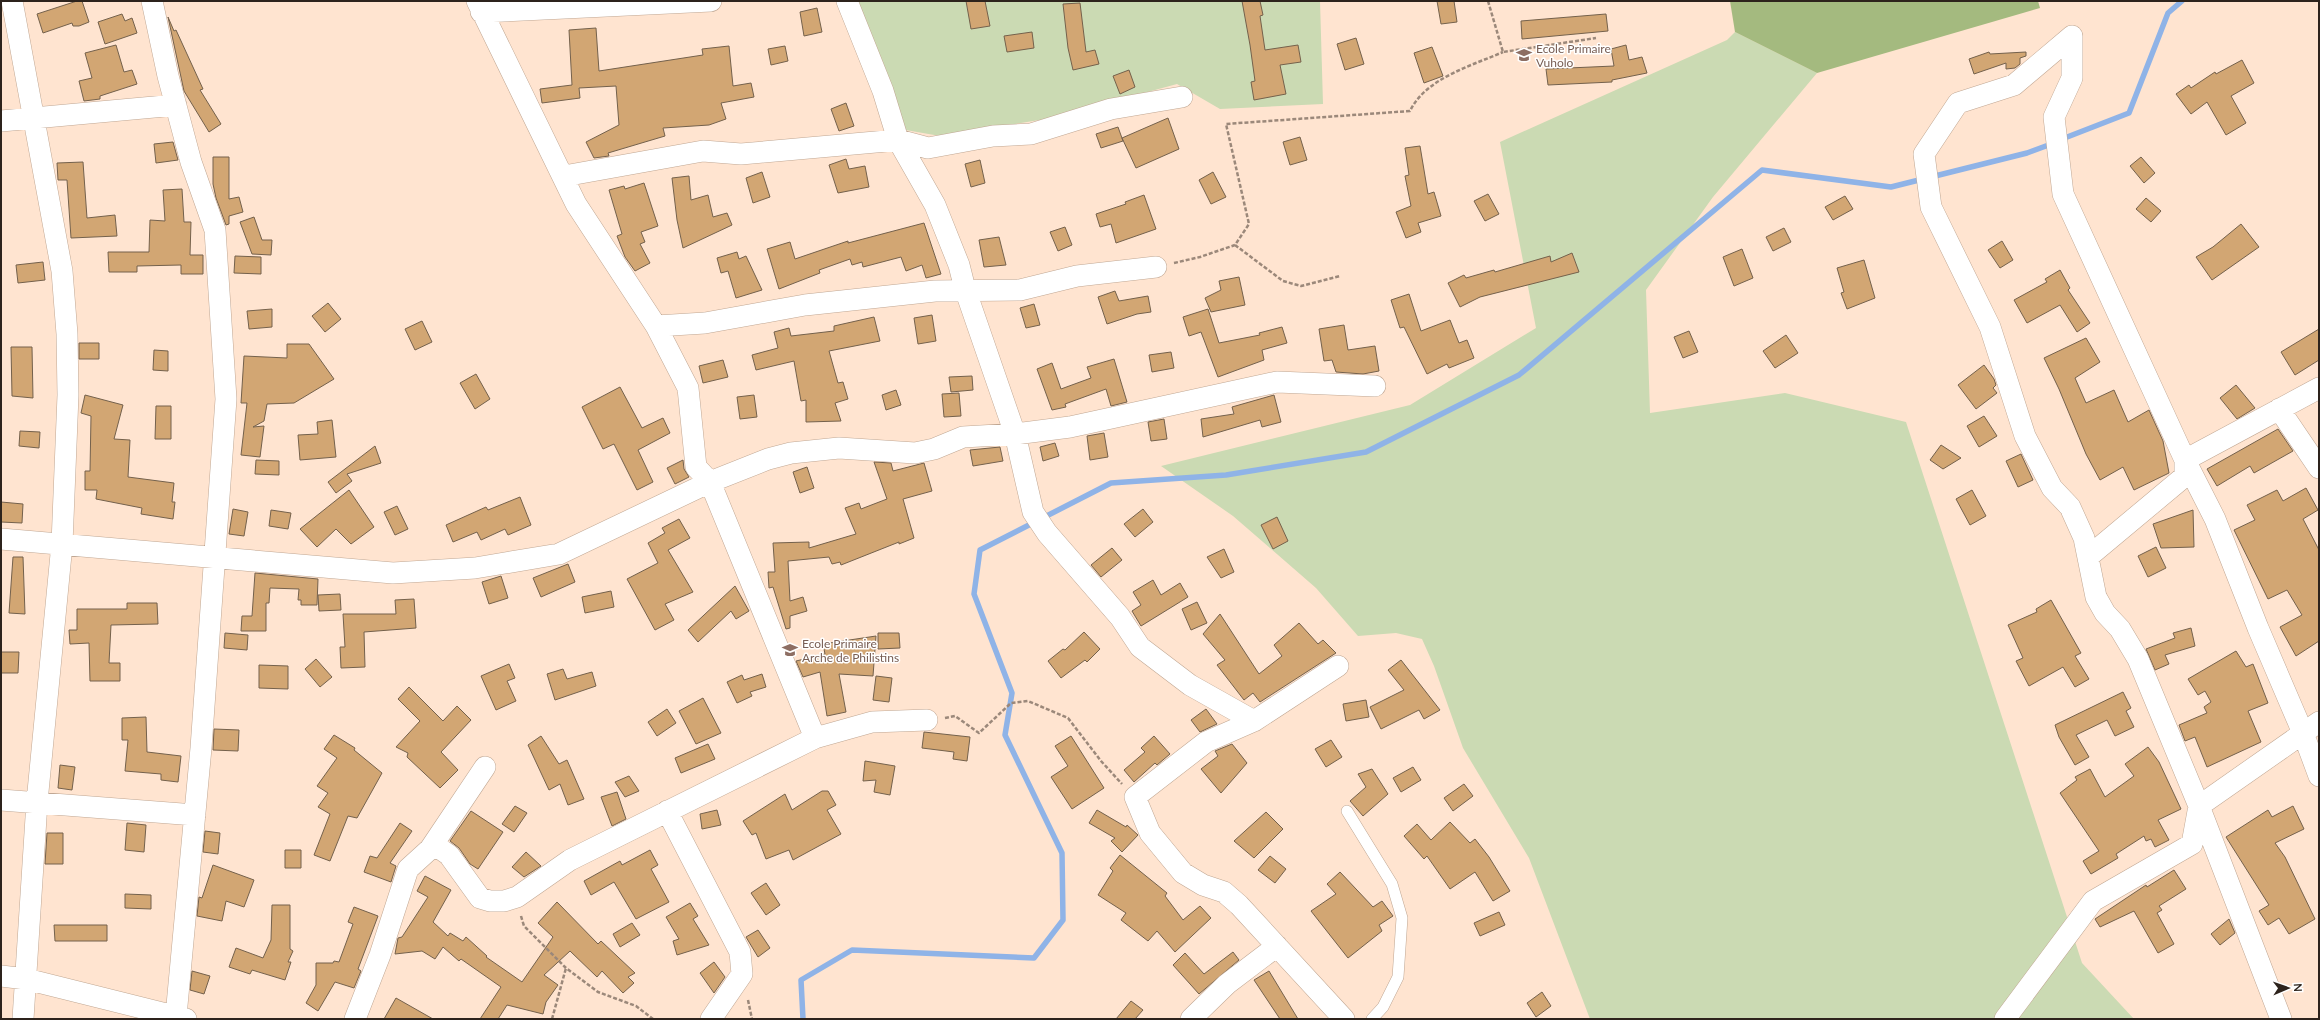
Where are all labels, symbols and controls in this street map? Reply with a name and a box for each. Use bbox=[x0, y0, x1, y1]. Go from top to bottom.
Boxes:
place label: Ecole Primaire Vuholo bbox=[1536, 41, 1611, 70]
school or university icon: Ecole Primaire Vuholo bbox=[1515, 46, 1533, 64]
place label: Ecole Primaire Arche de Philistins bbox=[802, 636, 899, 665]
school or university icon: Ecole Primaire Arche de Philistins bbox=[781, 641, 799, 659]
north arrow bbox=[2268, 968, 2308, 1008]
text: N bbox=[2292, 983, 2305, 992]

